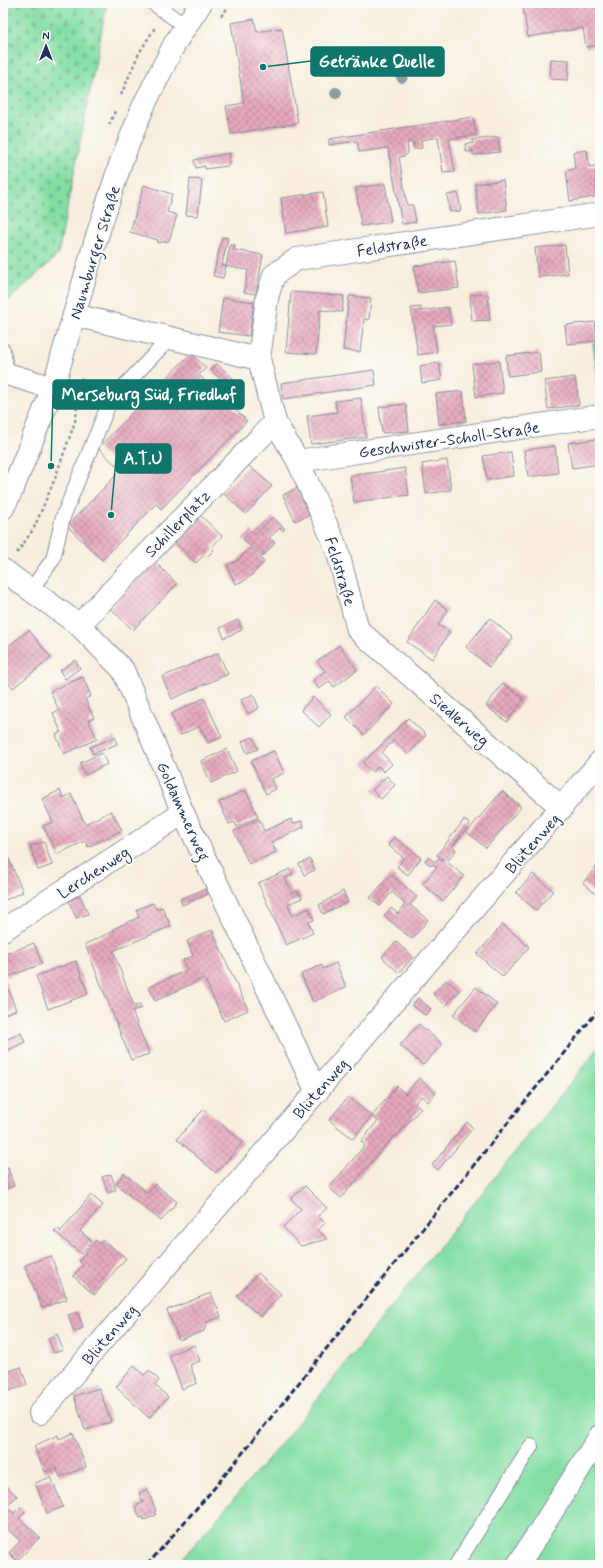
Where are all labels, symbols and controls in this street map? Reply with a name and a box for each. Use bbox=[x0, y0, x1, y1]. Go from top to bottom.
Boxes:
north arrow bbox=[26, 26, 66, 66]
text: N bbox=[42, 30, 50, 44]
callout: Getränke Quelle bbox=[311, 47, 444, 76]
text: Getränke Quelle bbox=[319, 51, 436, 73]
street label: Naumburger Straße bbox=[65, 183, 127, 322]
street label: Feldstraße bbox=[355, 231, 429, 262]
callout: Merseburg Süd, Friedhof bbox=[53, 380, 244, 409]
text: Merseburg Süd, Friedhof bbox=[61, 384, 237, 409]
street label: Geschwister-Scholl-Straße bbox=[357, 417, 541, 464]
callout: A.T.U bbox=[116, 444, 171, 473]
text: A.T.U bbox=[123, 448, 163, 470]
street label: Schillerplatz bbox=[141, 486, 216, 562]
street label: Feldstraße bbox=[319, 534, 360, 609]
street label: Siedlerweg bbox=[424, 689, 493, 752]
street label: Goldammerweg bbox=[150, 759, 214, 865]
street label: Blütenweg bbox=[501, 809, 565, 879]
street label: Lerchenweg bbox=[54, 842, 134, 905]
street label: Blütenweg bbox=[289, 1054, 353, 1124]
street label: Blütenweg bbox=[78, 1300, 142, 1370]

